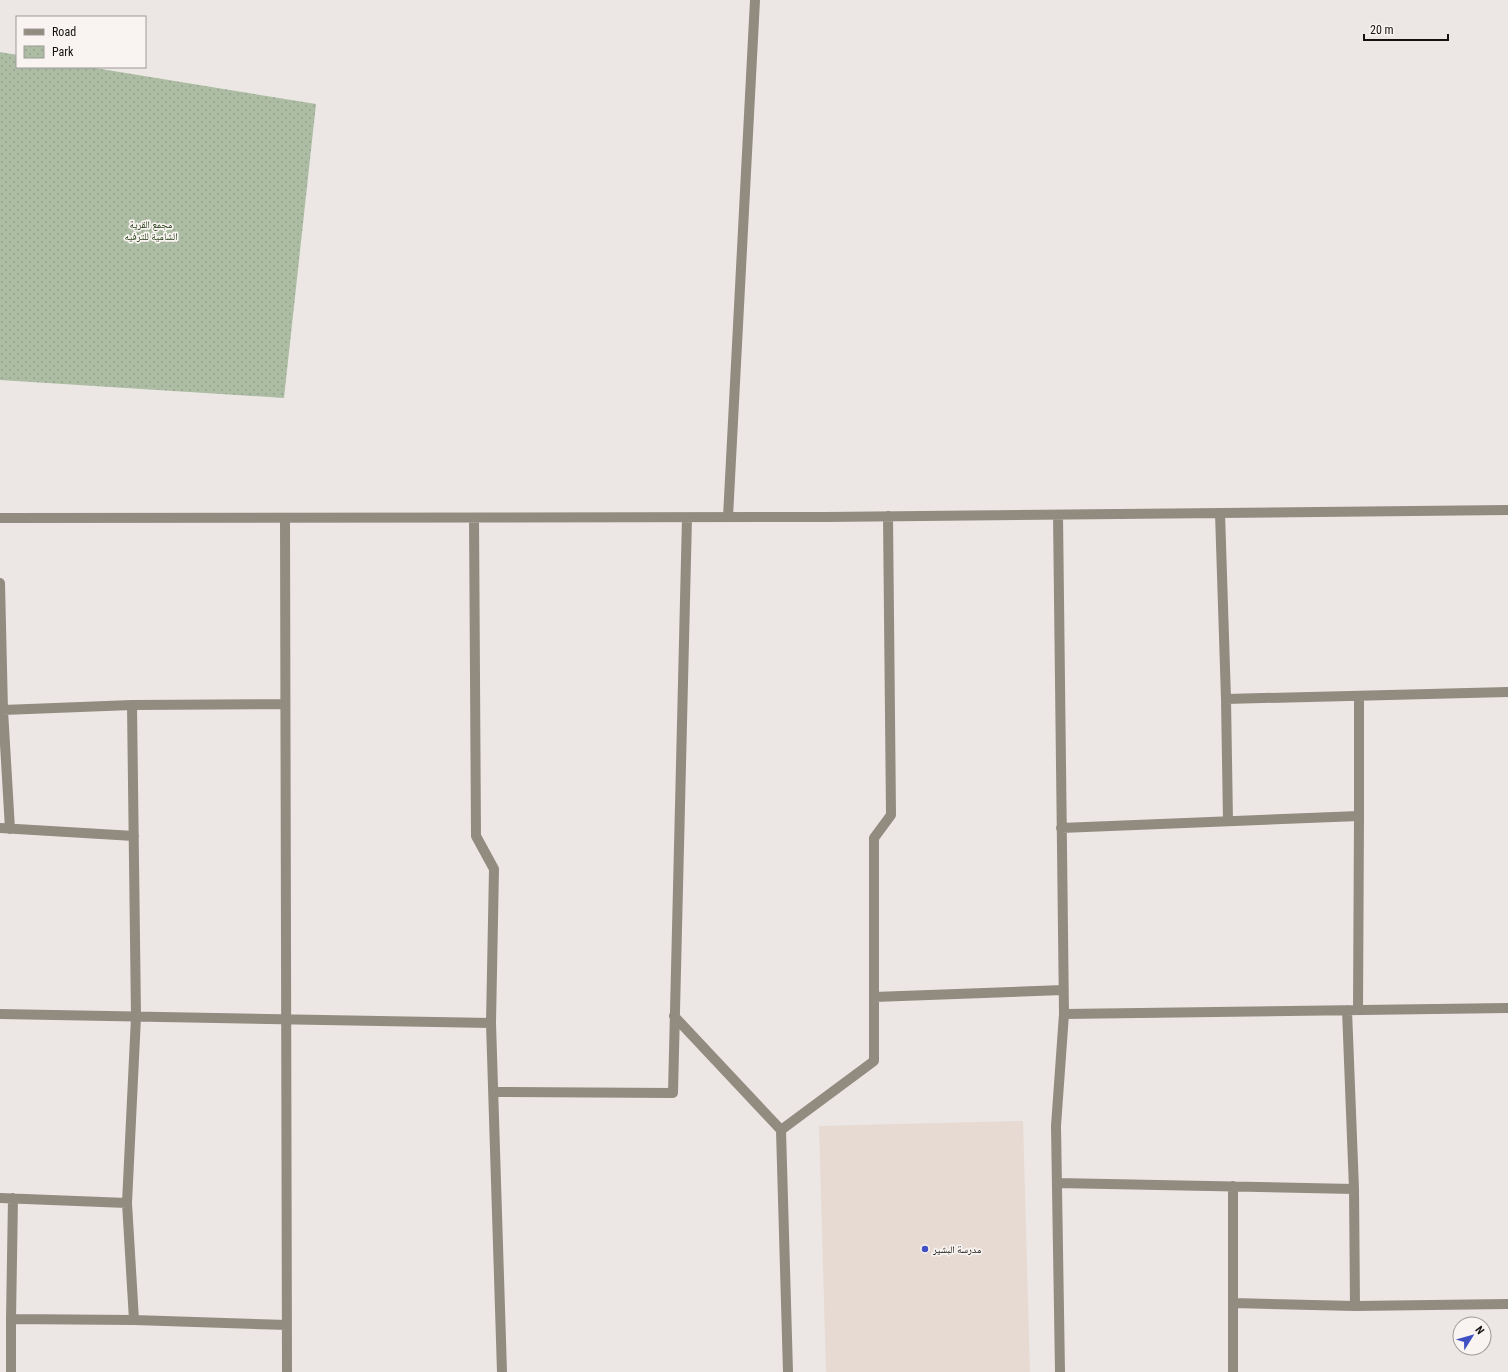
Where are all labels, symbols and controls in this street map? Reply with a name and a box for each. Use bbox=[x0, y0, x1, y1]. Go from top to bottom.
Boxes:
legend bbox=[16, 16, 146, 68]
scale bar bbox=[1364, 16, 1448, 42]
text: 20 m bbox=[1370, 23, 1394, 37]
text: Road bbox=[52, 25, 76, 39]
text: Park bbox=[52, 45, 74, 59]
park label: مجمع القرية الشامية للترفيه bbox=[124, 219, 178, 242]
marker: مدرسة البشير bbox=[920, 1244, 930, 1254]
place label: مدرسة البشير bbox=[932, 1244, 982, 1255]
north arrow bbox=[1452, 1316, 1492, 1356]
text: N bbox=[1472, 1324, 1487, 1337]

